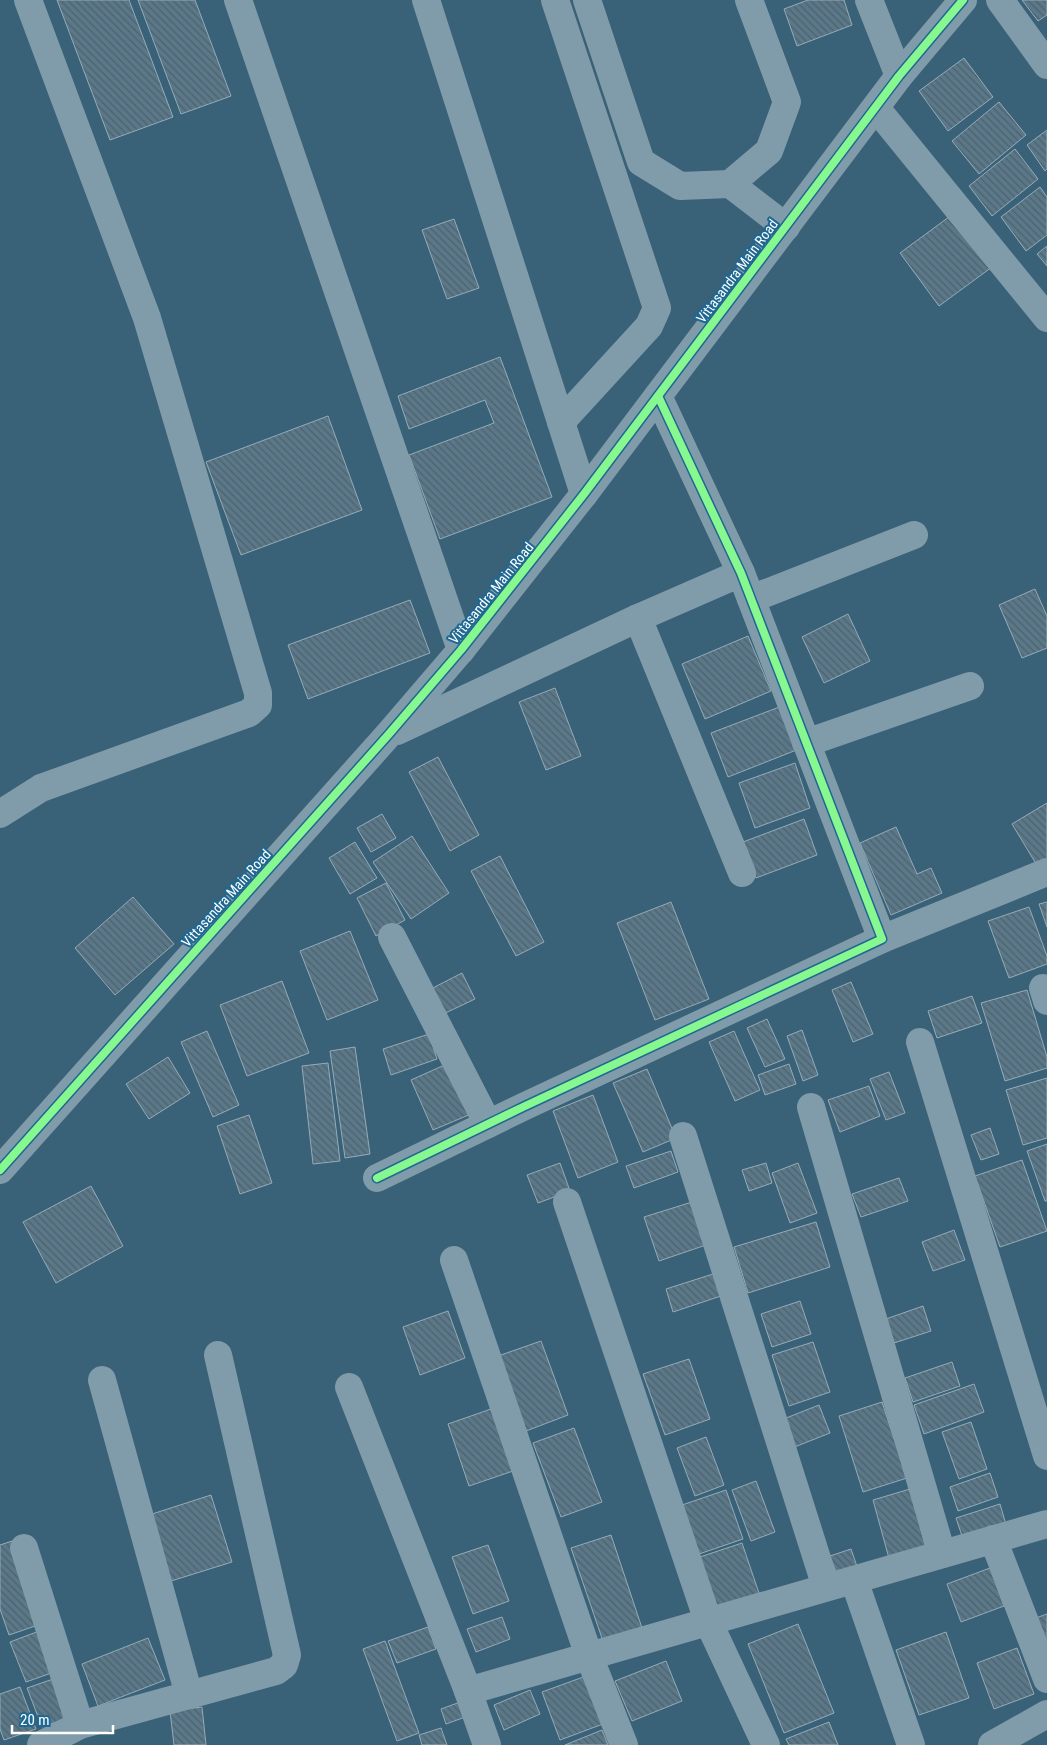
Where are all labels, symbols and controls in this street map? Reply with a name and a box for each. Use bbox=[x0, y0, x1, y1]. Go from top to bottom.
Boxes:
street label: Vittasandra Main Road bbox=[693, 216, 781, 326]
street label: Vittasandra Main Road bbox=[445, 539, 537, 647]
street label: Vittasandra Main Road bbox=[178, 846, 274, 950]
scale bar bbox=[12, 1702, 114, 1734]
text: 20 m bbox=[20, 1711, 50, 1729]

